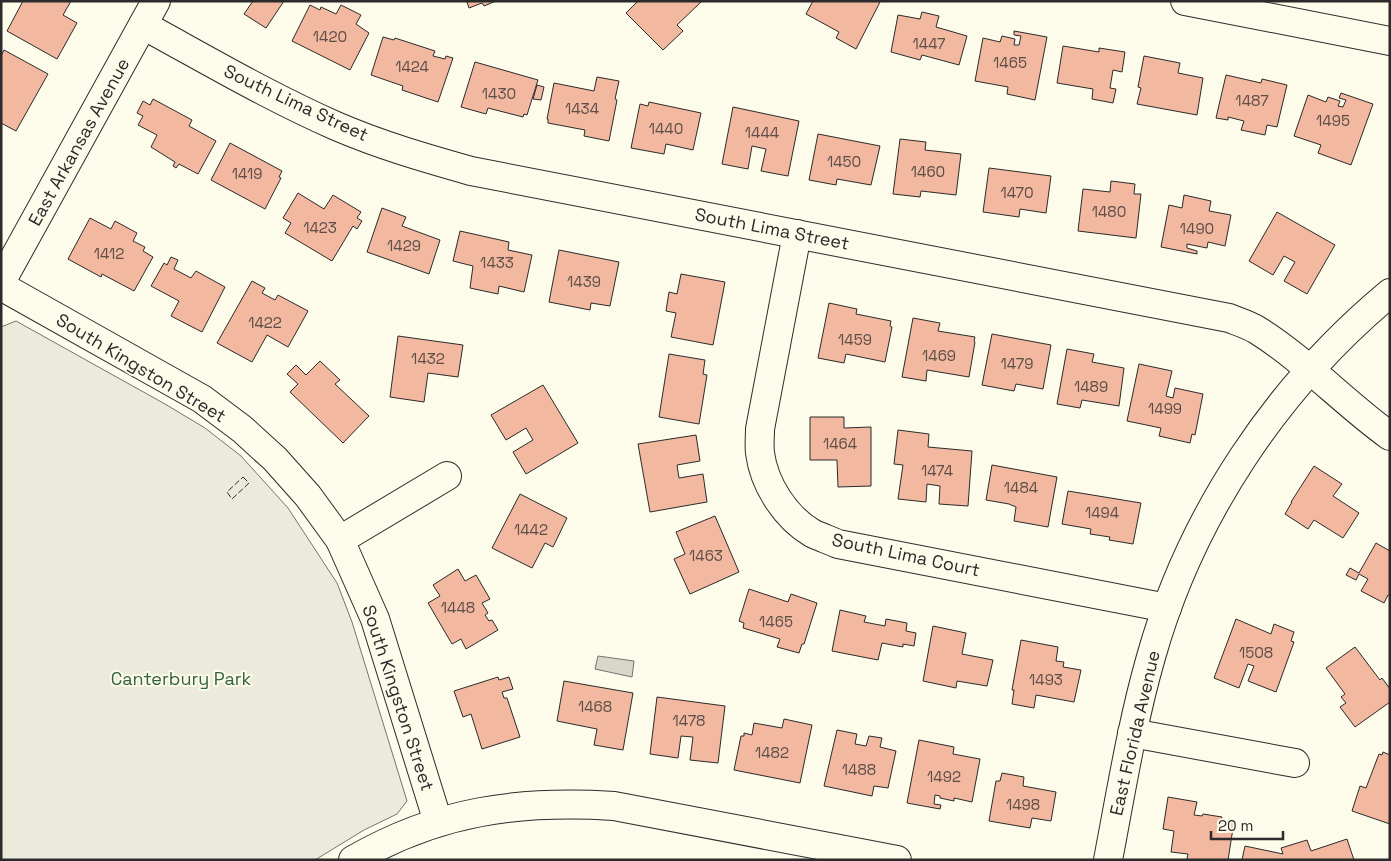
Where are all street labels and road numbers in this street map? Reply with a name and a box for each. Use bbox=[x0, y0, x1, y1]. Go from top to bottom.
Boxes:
street label: East Arkansas Avenue bbox=[23, 54, 134, 230]
street label: South Lima Street bbox=[220, 59, 372, 146]
street label: South Lima Street bbox=[693, 202, 851, 255]
street label: South Kingston Street bbox=[52, 308, 230, 427]
street label: South Lima Court bbox=[830, 528, 982, 581]
street label: South Kingston Street bbox=[358, 602, 439, 794]
street label: East Florida Avenue bbox=[1104, 648, 1165, 818]

